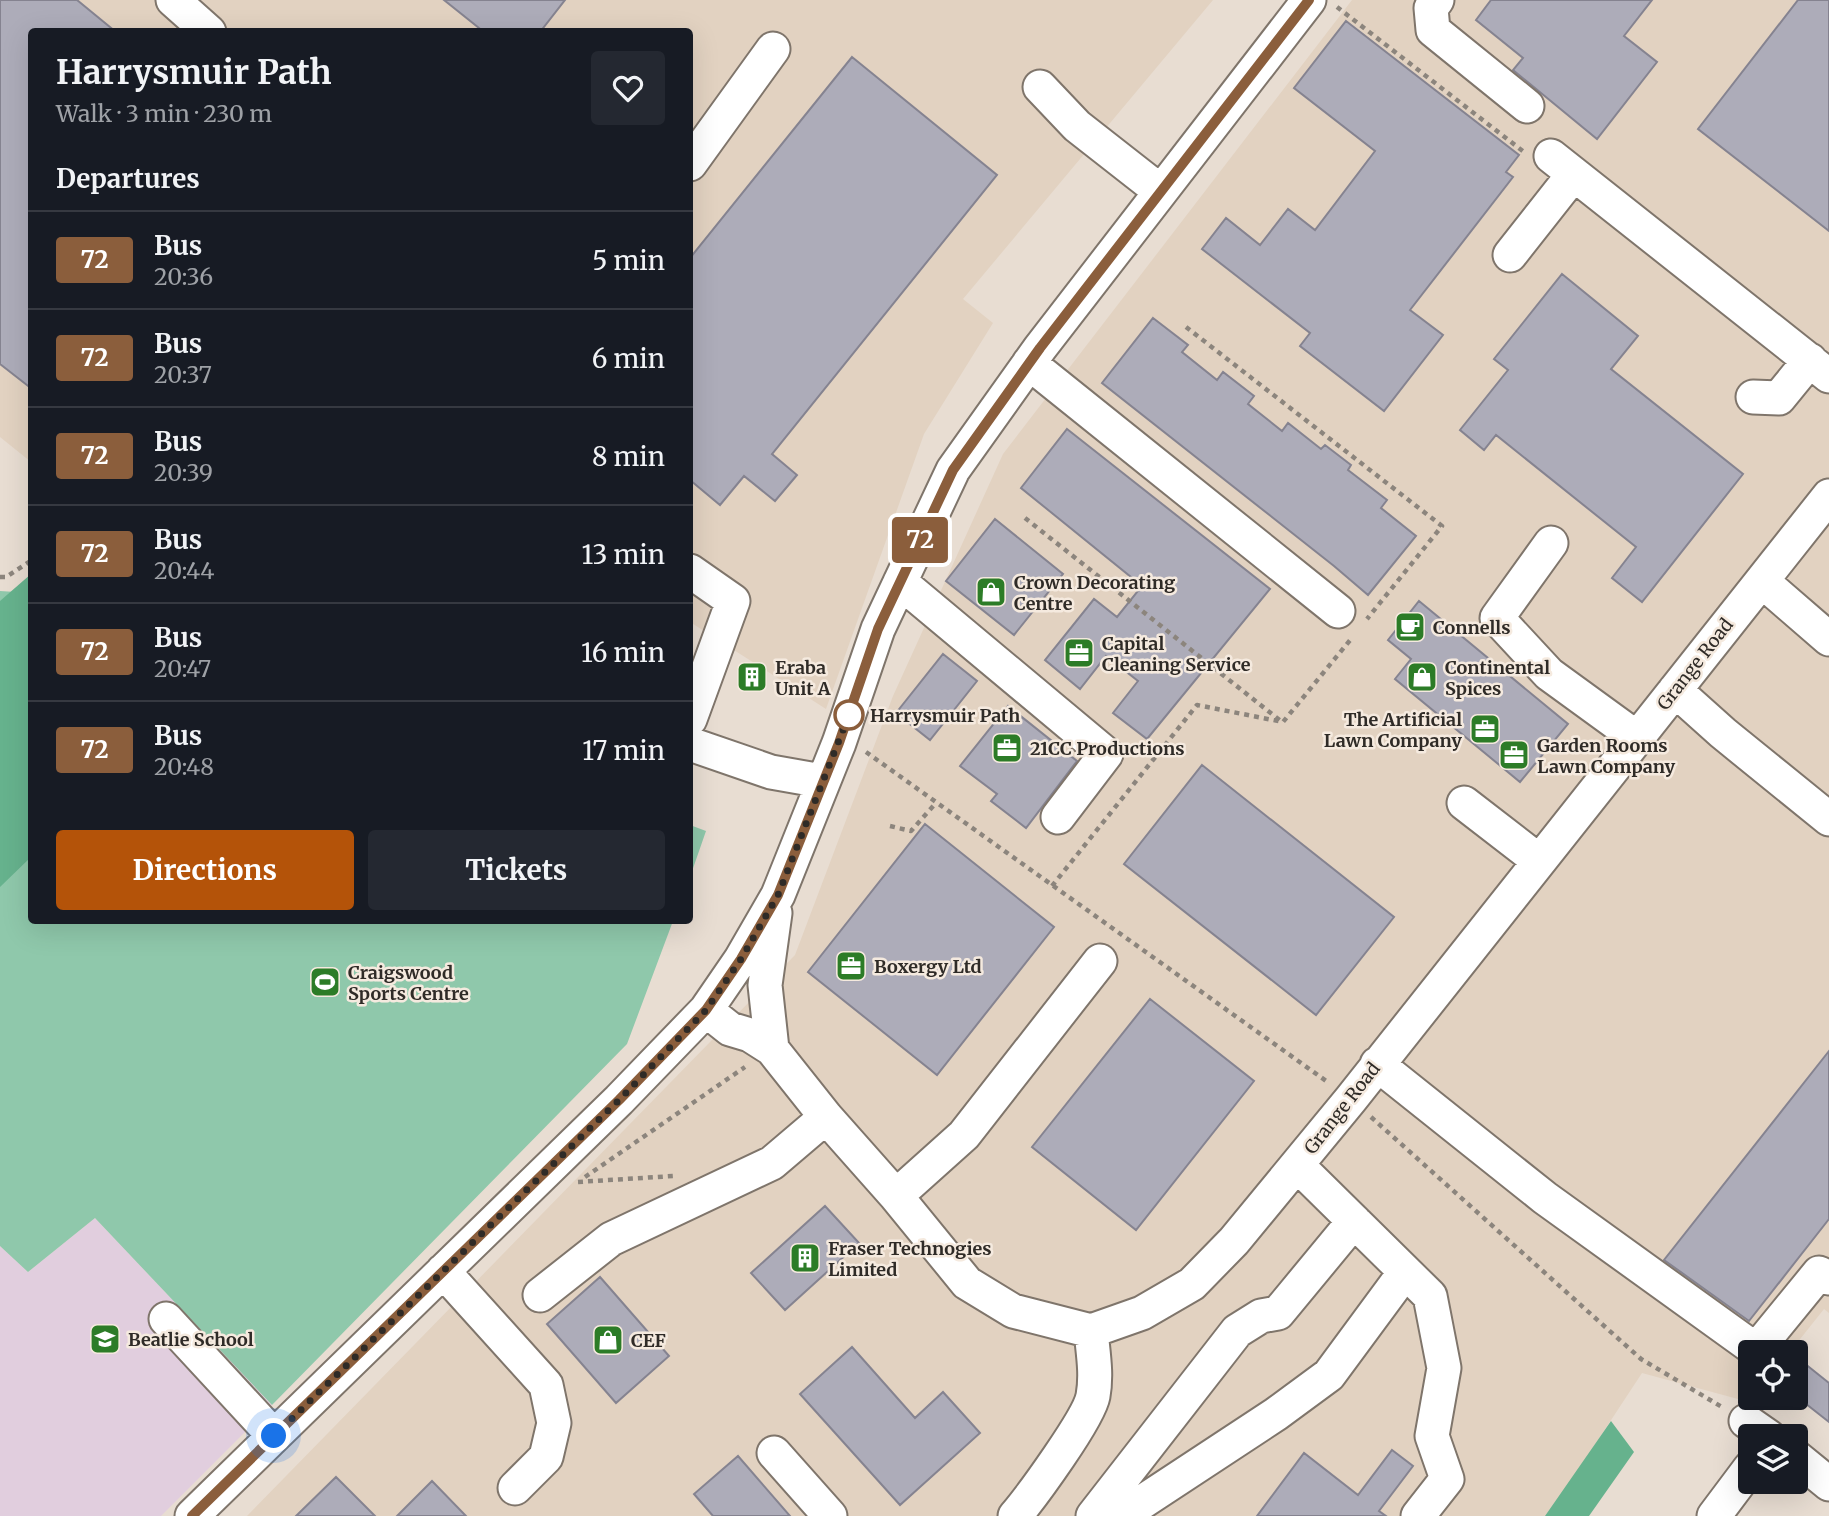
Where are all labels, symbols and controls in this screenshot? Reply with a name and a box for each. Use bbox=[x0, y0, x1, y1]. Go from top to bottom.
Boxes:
button: heart bbox=[591, 51, 665, 125]
text: Harrysmuir Path bbox=[56, 52, 331, 93]
text: Walk · 3 min · 230 m bbox=[56, 99, 272, 128]
text: Departures bbox=[56, 162, 200, 195]
text: Bus bbox=[154, 229, 202, 262]
text: 72 bbox=[80, 244, 109, 275]
text: 5 min bbox=[592, 244, 665, 277]
text: 20:36 bbox=[154, 262, 213, 291]
text: Bus bbox=[154, 327, 202, 360]
text: 72 bbox=[80, 342, 109, 373]
text: 6 min bbox=[592, 342, 665, 375]
text: 20:37 bbox=[154, 360, 212, 389]
text: Bus bbox=[154, 425, 202, 458]
text: 72 bbox=[80, 440, 109, 471]
text: 8 min bbox=[592, 440, 665, 473]
text: 20:39 bbox=[154, 458, 213, 487]
line badge: 72 bbox=[888, 517, 951, 563]
text: Bus bbox=[154, 523, 202, 556]
text: 72 bbox=[906, 524, 934, 555]
text: 72 bbox=[80, 538, 109, 569]
text: 13 min bbox=[581, 538, 665, 571]
text: 20:44 bbox=[154, 556, 214, 585]
place label: Crown Decorating Centre bbox=[1014, 571, 1175, 615]
shop icon: Crown Decorating Centre bbox=[974, 575, 1008, 609]
cafe icon: Connells bbox=[1393, 610, 1427, 644]
street label: Grange Road bbox=[1652, 613, 1738, 714]
place label: Connells bbox=[1433, 616, 1511, 639]
text: Bus bbox=[154, 621, 202, 654]
place label: Capital Cleaning Service bbox=[1102, 632, 1251, 676]
text: 72 bbox=[80, 636, 109, 667]
text: 16 min bbox=[581, 636, 665, 669]
office icon: Capital Cleaning Service bbox=[1062, 636, 1096, 670]
text: 20:47 bbox=[154, 654, 211, 683]
place label: Eraba Unit A bbox=[775, 656, 831, 700]
place label: Continental Spices bbox=[1445, 656, 1550, 700]
building icon: Eraba Unit A bbox=[735, 660, 769, 694]
shop icon: Continental Spices bbox=[1405, 660, 1439, 694]
marker: Harrysmuir Path bbox=[834, 700, 864, 730]
place label: Harrysmuir Path bbox=[870, 704, 1020, 727]
place label: The Artificial Lawn Company bbox=[1324, 708, 1462, 752]
office icon: The Artificial Lawn Company bbox=[1468, 712, 1502, 746]
text: Bus bbox=[154, 719, 202, 752]
office icon: 21CC Productions bbox=[990, 731, 1024, 765]
text: 72 bbox=[80, 734, 109, 765]
text: 17 min bbox=[582, 734, 665, 767]
place label: Garden Rooms Lawn Company bbox=[1537, 734, 1676, 778]
place label: 21CC Productions bbox=[1030, 737, 1185, 760]
office icon: Garden Rooms Lawn Company bbox=[1497, 738, 1531, 772]
text: 20:48 bbox=[154, 752, 214, 781]
button: Directions bbox=[56, 830, 354, 910]
button: Tickets bbox=[368, 830, 665, 910]
office icon: Boxergy Ltd bbox=[834, 949, 868, 983]
place label: Boxergy Ltd bbox=[874, 955, 982, 978]
place label: Craigswood Sports Centre bbox=[348, 961, 469, 1005]
sports icon: Craigswood Sports Centre bbox=[308, 965, 342, 999]
street label: Grange Road bbox=[1299, 1057, 1385, 1158]
place label: Fraser Technogies Limited bbox=[828, 1237, 992, 1281]
building icon: Fraser Technogies Limited bbox=[788, 1241, 822, 1275]
school or university icon: Beatlie School bbox=[88, 1322, 122, 1356]
shop icon: CEF bbox=[591, 1323, 625, 1357]
place label: Beatlie School bbox=[128, 1328, 254, 1351]
place label: CEF bbox=[631, 1329, 666, 1352]
map controls bbox=[1738, 1340, 1808, 1494]
button: locate bbox=[1738, 1340, 1808, 1410]
your location bbox=[256, 1418, 291, 1453]
button: layers bbox=[1738, 1424, 1808, 1494]

